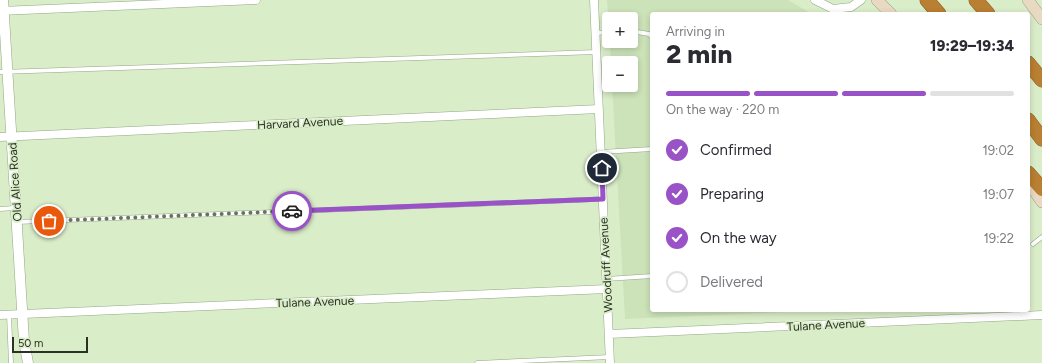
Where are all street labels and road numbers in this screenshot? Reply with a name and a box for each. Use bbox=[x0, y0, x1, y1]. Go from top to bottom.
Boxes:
street label: Harvard Avenue bbox=[257, 114, 344, 132]
street label: Old Alice Road bbox=[5, 142, 25, 222]
street label: Woodruff Avenue bbox=[596, 217, 615, 313]
street label: Tulane Avenue bbox=[276, 294, 355, 310]
street label: Tulane Avenue bbox=[787, 316, 866, 334]

